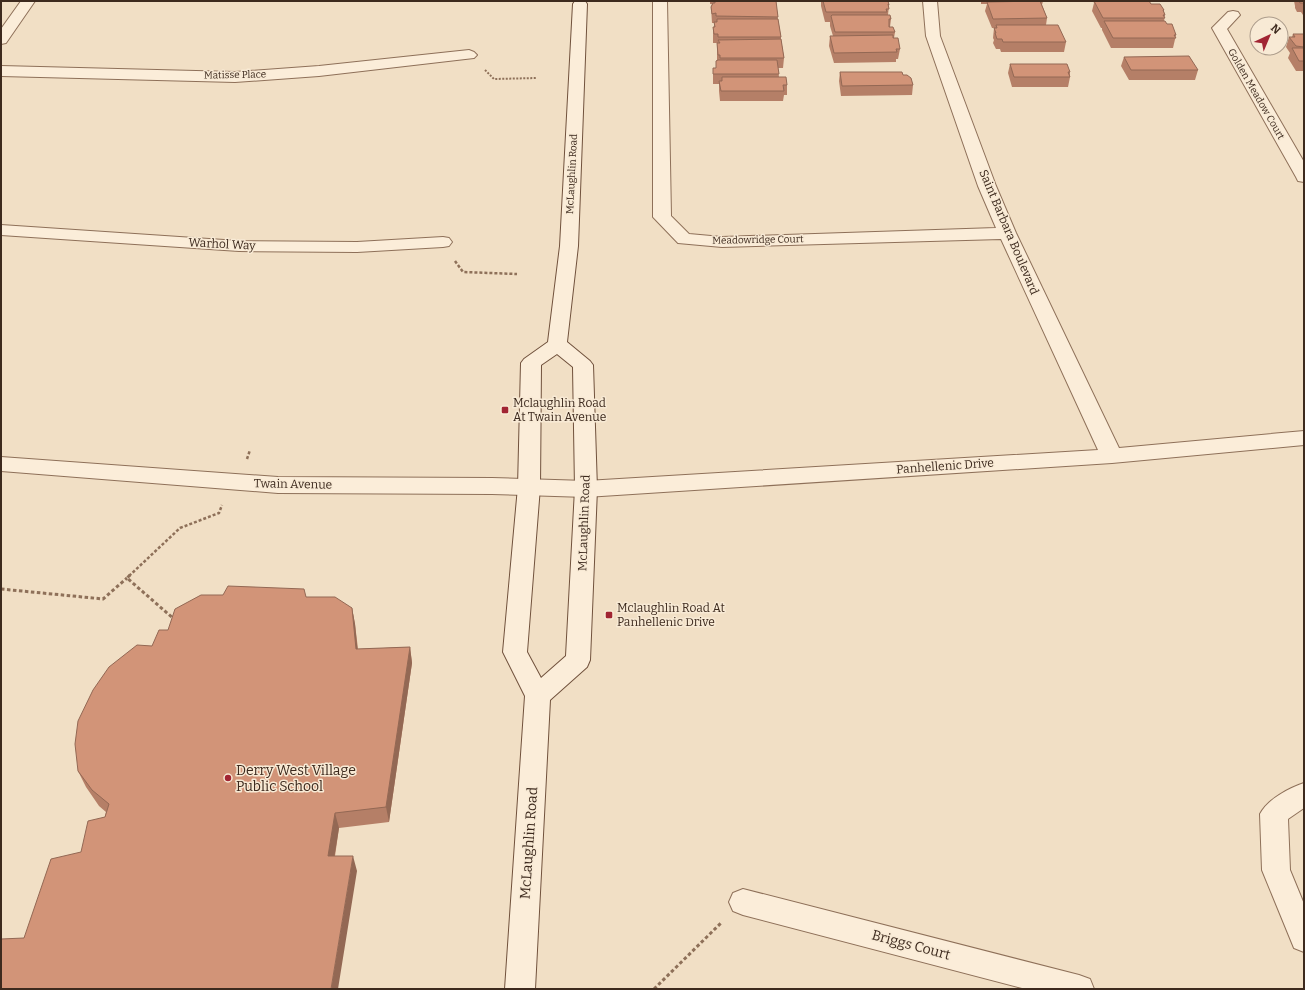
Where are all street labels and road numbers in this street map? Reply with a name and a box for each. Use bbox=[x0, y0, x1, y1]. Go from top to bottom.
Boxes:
street label: Golden Meadow Court bbox=[1225, 46, 1287, 142]
street label: Matisse Place bbox=[204, 68, 266, 82]
street label: McLaughlin Road bbox=[564, 134, 580, 214]
street label: Saint Barbara Boulevard bbox=[976, 167, 1042, 297]
street label: Meadowridge Court bbox=[712, 233, 804, 247]
street label: Warhol Way bbox=[188, 235, 256, 253]
street label: Panhellenic Drive bbox=[896, 456, 994, 476]
street label: McLaughlin Road bbox=[575, 475, 593, 571]
street label: Twain Avenue bbox=[254, 476, 332, 492]
street label: McLaughlin Road bbox=[517, 786, 541, 900]
street label: Briggs Court bbox=[870, 926, 952, 964]

